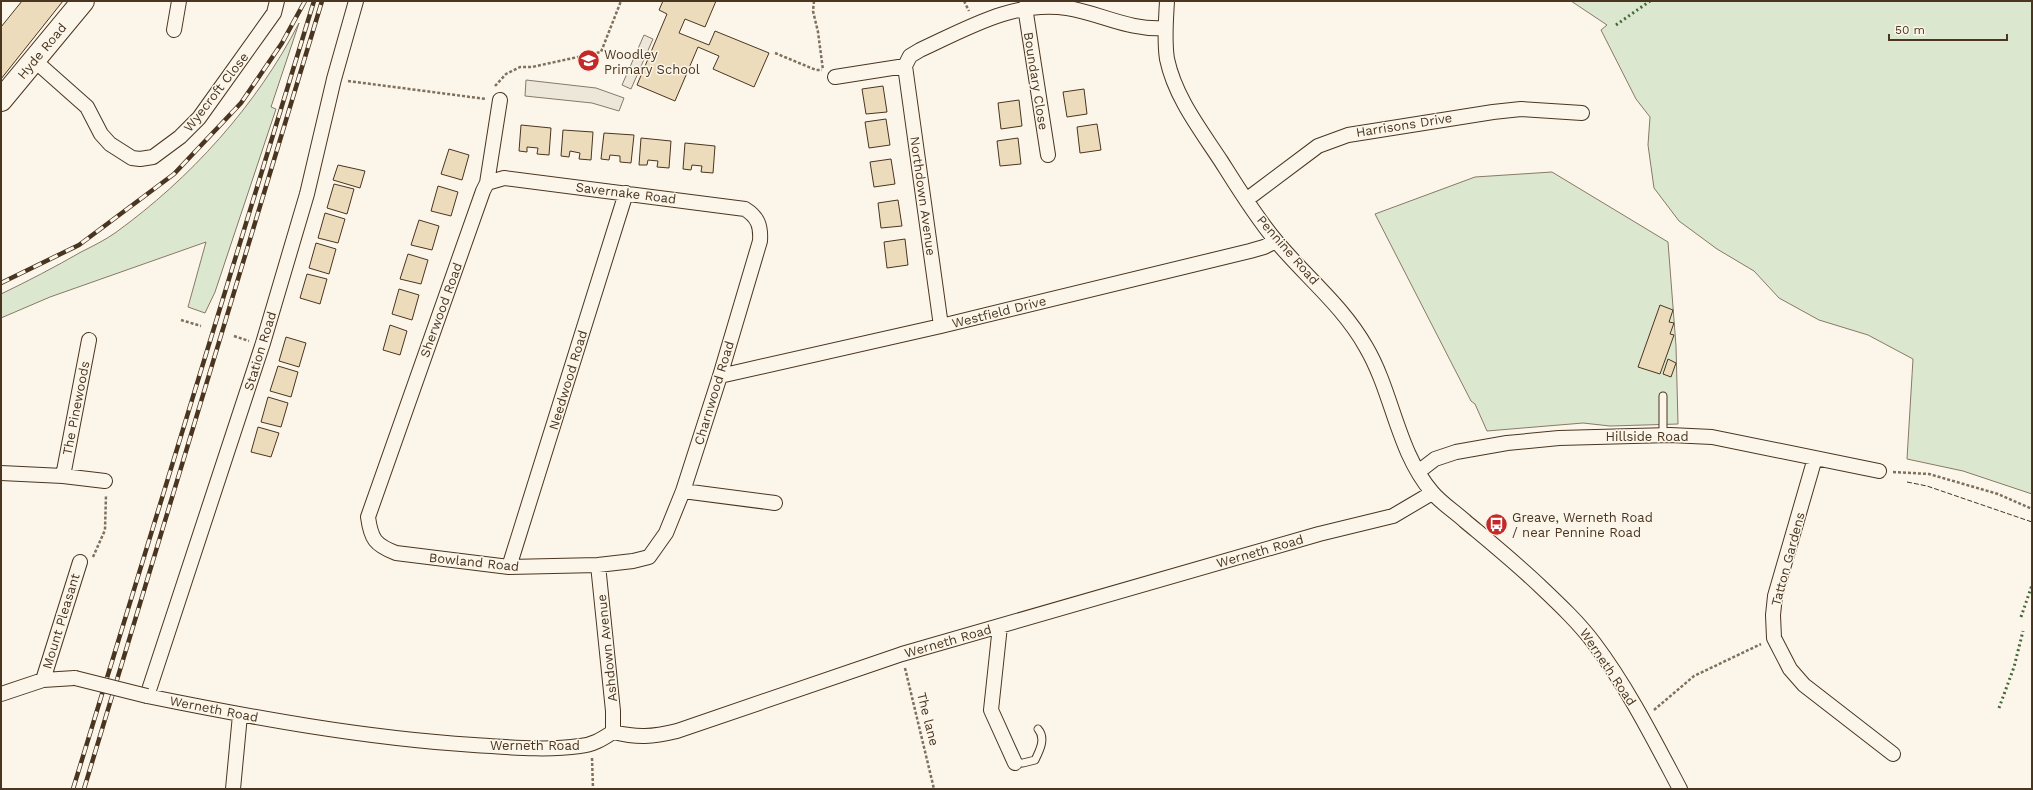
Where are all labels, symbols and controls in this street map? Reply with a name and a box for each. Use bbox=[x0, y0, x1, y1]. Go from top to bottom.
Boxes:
scale bar bbox=[1889, 16, 2007, 42]
street label: Hyde Road bbox=[14, 20, 70, 82]
text: 50 m bbox=[1895, 23, 1925, 37]
street label: Boundary Close bbox=[1021, 31, 1051, 131]
place label: Woodley Primary School bbox=[604, 47, 700, 77]
school or university icon: Woodley Primary School bbox=[575, 48, 601, 74]
street label: Wyecroft Close bbox=[180, 49, 252, 135]
street label: Harrisons Drive bbox=[1355, 110, 1453, 140]
street label: Northdown Avenue bbox=[907, 135, 939, 257]
street label: Savernake Road bbox=[575, 179, 677, 207]
street label: Pennine Road bbox=[1254, 212, 1322, 288]
street label: Sherwood Road bbox=[417, 261, 465, 359]
street label: Westfield Drive bbox=[950, 293, 1048, 331]
street label: Station Road bbox=[241, 310, 279, 392]
street label: Needwood Road bbox=[546, 328, 590, 432]
street label: Charnwood Road bbox=[691, 339, 737, 447]
street label: The Pinewoods bbox=[60, 359, 93, 456]
street label: Hillside Road bbox=[1605, 429, 1689, 444]
place label: Greave, Werneth Road / near Pennine Road bbox=[1512, 510, 1653, 540]
street label: Tatton Gardens bbox=[1768, 510, 1808, 608]
bus stop icon: Greave, Werneth Road / near Pennine Road bbox=[1483, 511, 1509, 537]
street label: Werneth Road bbox=[1215, 531, 1305, 571]
street label: Bowland Road bbox=[428, 550, 520, 574]
street label: Mount Pleasant bbox=[39, 571, 83, 671]
street label: Ashdown Avenue bbox=[594, 594, 620, 702]
street label: Werneth Road bbox=[903, 621, 993, 661]
street label: Werneth Road bbox=[1577, 626, 1639, 708]
street label: The lane bbox=[914, 691, 942, 747]
street label: Werneth Road bbox=[168, 693, 260, 725]
street label: Werneth Road bbox=[490, 738, 580, 753]

